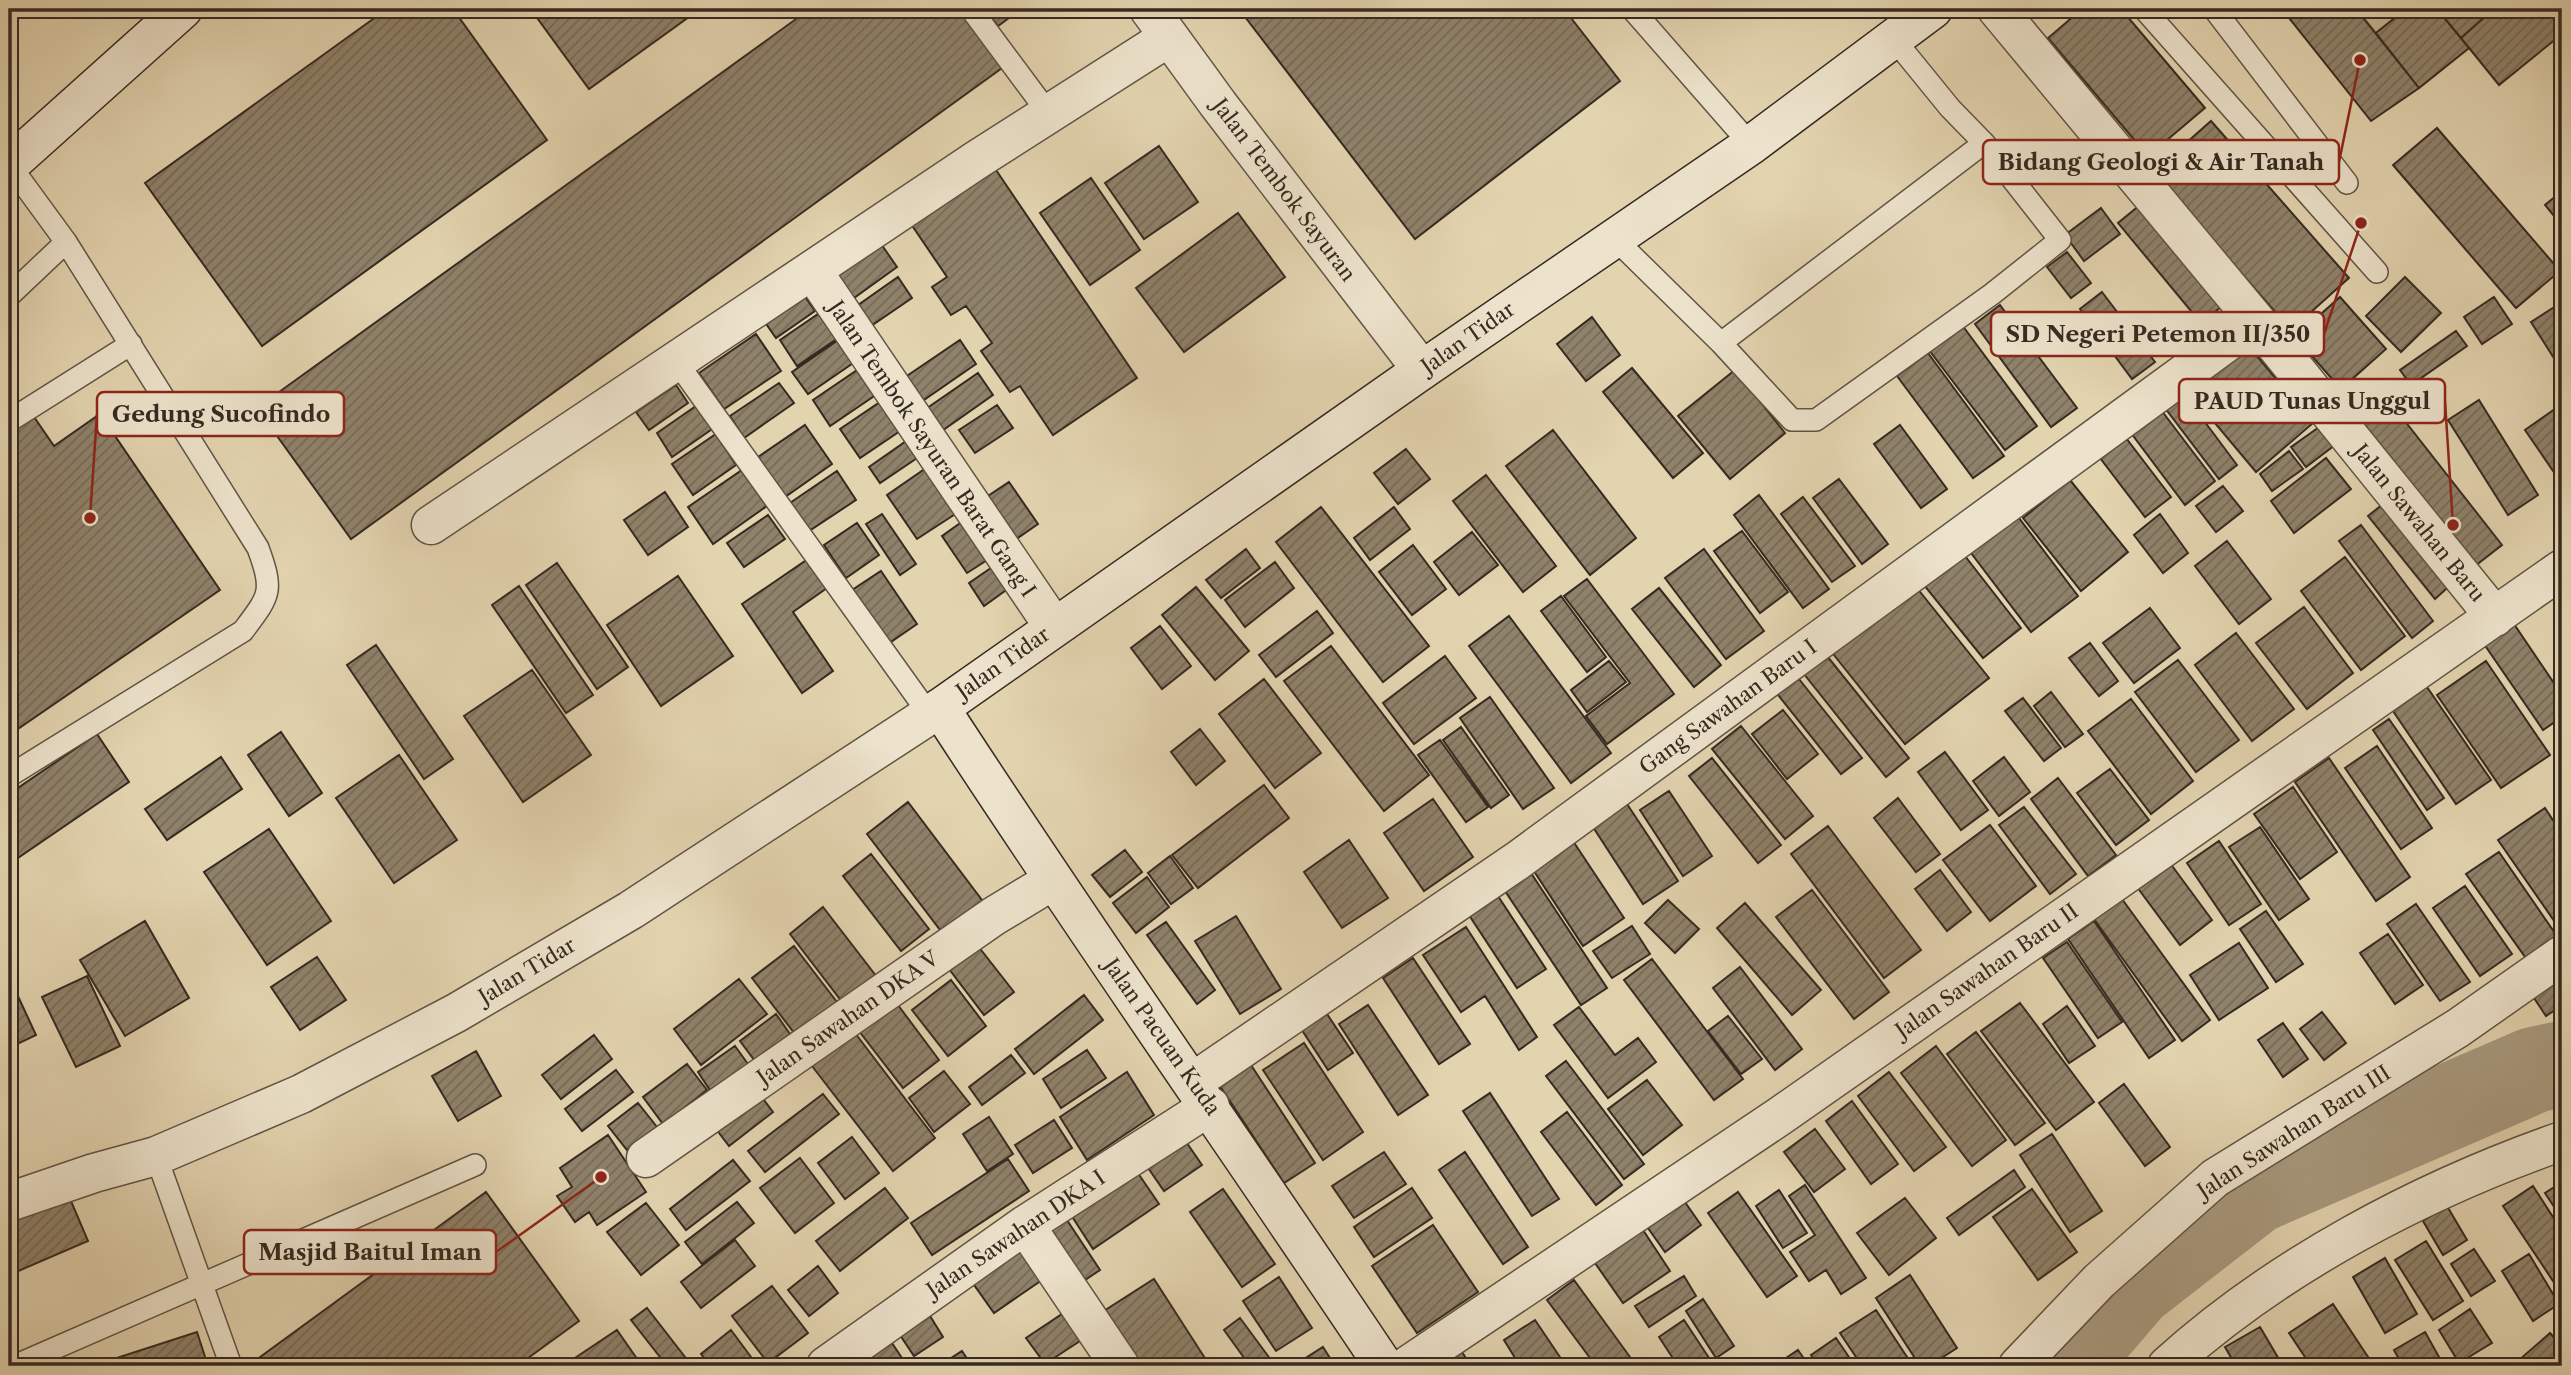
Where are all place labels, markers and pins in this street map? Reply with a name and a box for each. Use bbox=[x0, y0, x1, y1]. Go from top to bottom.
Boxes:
callout: Bidang Geologi & Air Tanah bbox=[1983, 140, 2339, 184]
callout: SD Negeri Petemon II/350 bbox=[1991, 312, 2324, 356]
callout: PAUD Tunas Unggul bbox=[2179, 379, 2445, 423]
callout: Gedung Sucofindo bbox=[97, 392, 344, 436]
callout: Masjid Baitul Iman bbox=[244, 1230, 496, 1274]

